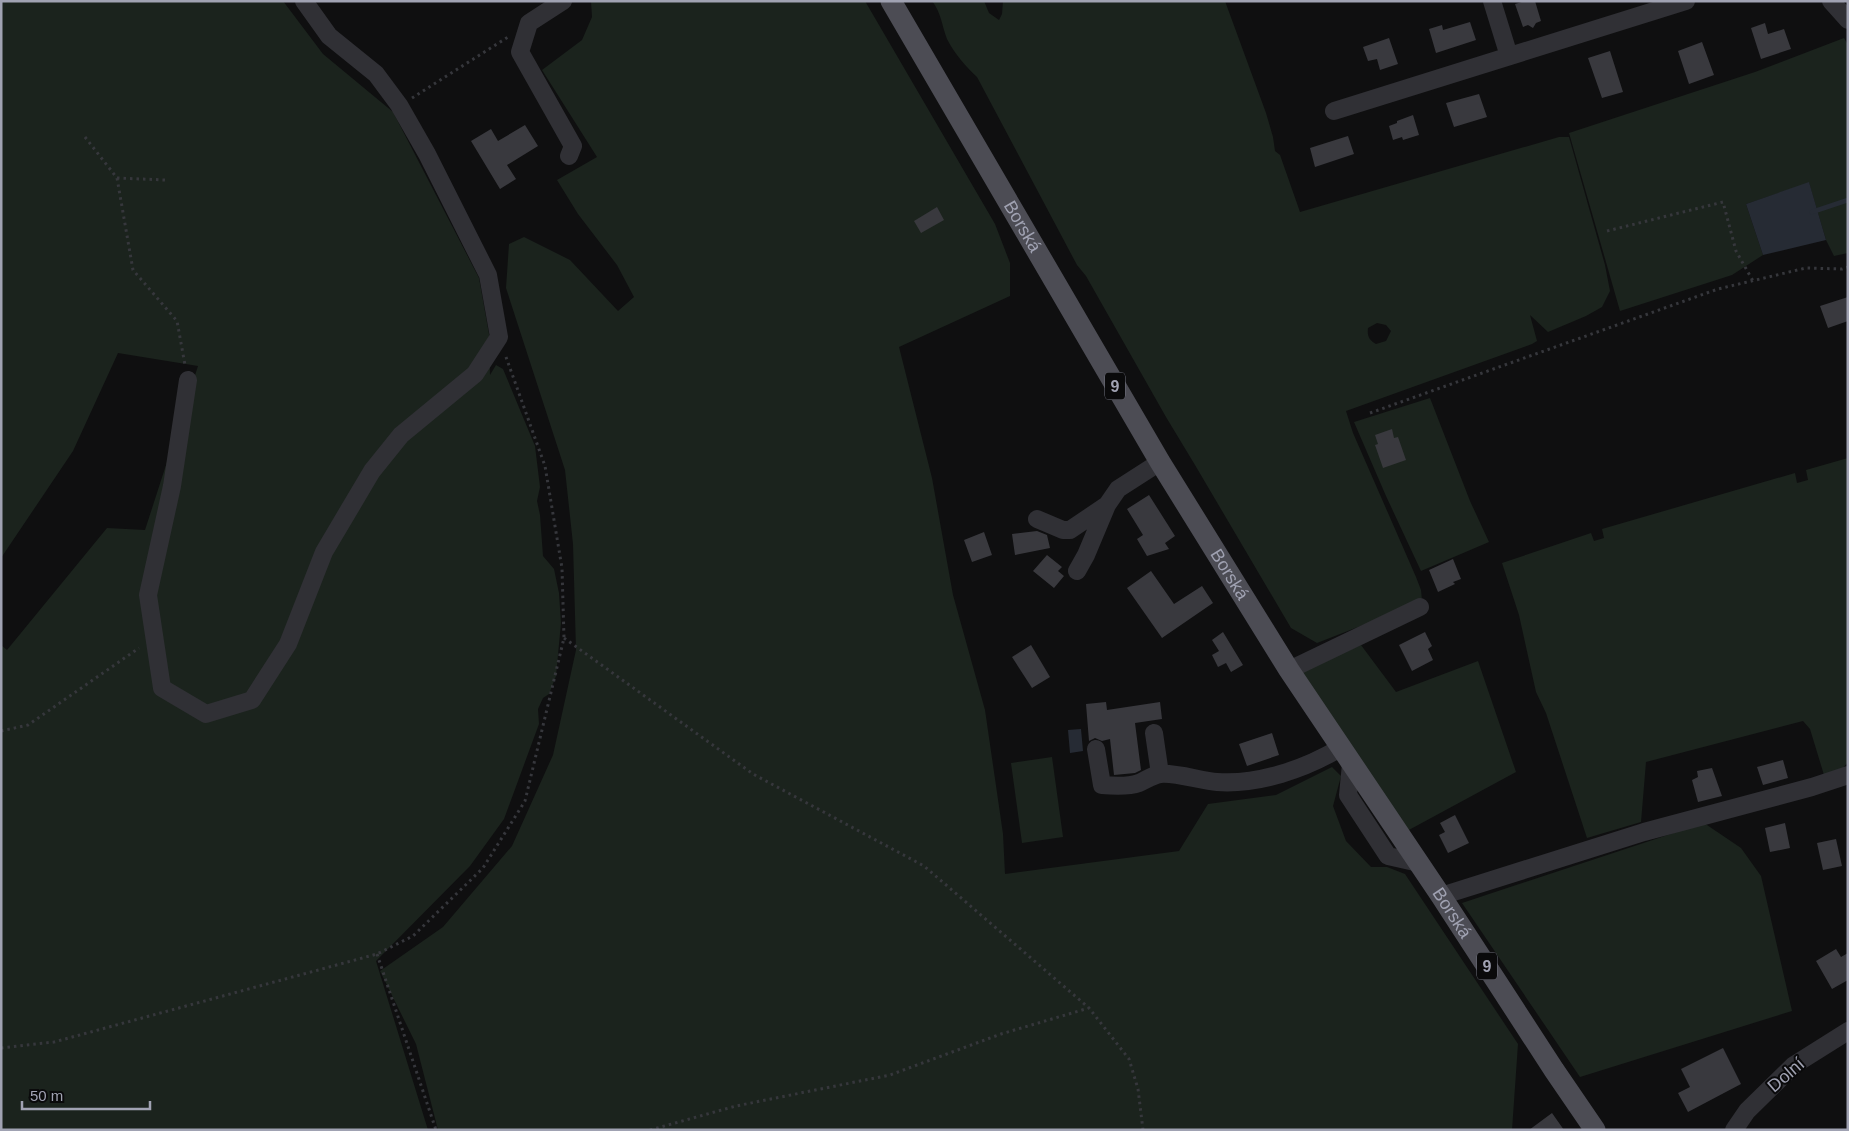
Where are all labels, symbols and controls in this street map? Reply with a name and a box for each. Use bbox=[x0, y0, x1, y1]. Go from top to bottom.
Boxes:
street label: Borská bbox=[1000, 197, 1046, 257]
road number: 9 bbox=[1105, 372, 1125, 400]
street label: Borská bbox=[1206, 545, 1253, 604]
street label: Borská bbox=[1428, 884, 1476, 943]
road number: 9 bbox=[1477, 952, 1497, 979]
street label: Dolní bbox=[1764, 1054, 1808, 1096]
scale bar bbox=[22, 1078, 150, 1110]
text: 50 m bbox=[30, 1087, 63, 1104]

